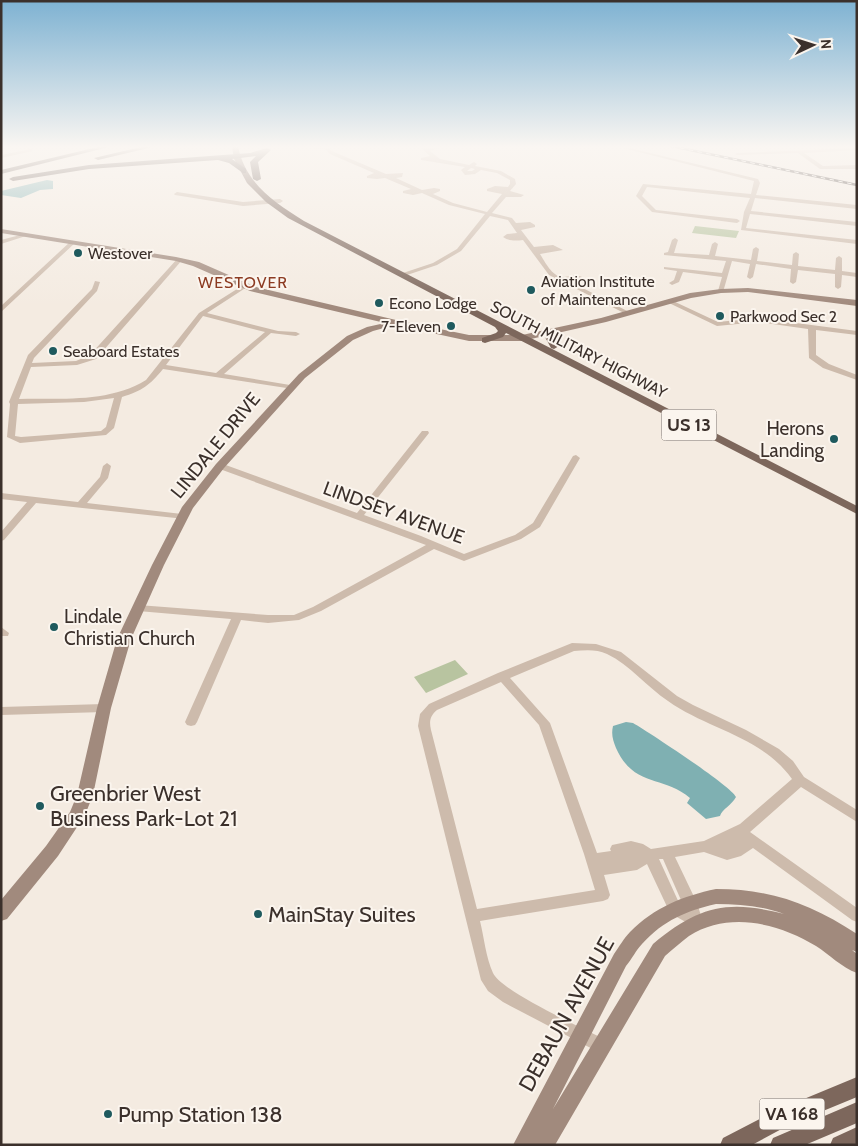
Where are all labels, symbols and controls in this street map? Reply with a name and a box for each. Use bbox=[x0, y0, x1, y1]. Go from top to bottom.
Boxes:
north arrow bbox=[788, 20, 838, 70]
text: N bbox=[817, 39, 835, 50]
place label: Westover bbox=[88, 244, 153, 263]
marker: Westover bbox=[72, 247, 84, 259]
place label: Aviation Institute of Maintenance bbox=[541, 272, 655, 309]
district label: WESTOVER bbox=[198, 273, 288, 292]
marker: Aviation Institute of Maintenance bbox=[525, 284, 537, 296]
place label: Econo Lodge bbox=[389, 294, 477, 313]
marker: Econo Lodge bbox=[373, 297, 385, 309]
street label: SOUTH MILITARY HIGHWAY bbox=[487, 297, 671, 403]
place label: Parkwood Sec 2 bbox=[730, 307, 837, 326]
marker: Parkwood Sec 2 bbox=[714, 310, 726, 322]
place label: 7-Eleven bbox=[381, 317, 441, 336]
marker: 7-Eleven bbox=[445, 320, 457, 332]
place label: Seaboard Estates bbox=[63, 342, 180, 361]
marker: Seaboard Estates bbox=[47, 345, 59, 357]
street label: LINDALE DRIVE bbox=[166, 388, 265, 503]
road number: US 13 bbox=[662, 410, 716, 440]
place label: Herons Landing bbox=[760, 417, 825, 462]
marker: Herons Landing bbox=[828, 433, 840, 445]
street label: LINDSEY AVENUE bbox=[320, 476, 468, 549]
place label: Lindale Christian Church bbox=[64, 605, 195, 650]
marker: Lindale Christian Church bbox=[48, 621, 60, 633]
place label: Greenbrier West Business Park-Lot 21 bbox=[50, 780, 238, 832]
marker: Greenbrier West Business Park-Lot 21 bbox=[34, 800, 46, 812]
place label: MainStay Suites bbox=[268, 901, 416, 928]
marker: MainStay Suites bbox=[252, 908, 264, 920]
street label: DEBAUN AVENUE bbox=[513, 932, 620, 1096]
road number: VA 168 bbox=[760, 1098, 824, 1130]
place label: Pump Station 138 bbox=[118, 1101, 283, 1128]
marker: Pump Station 138 bbox=[102, 1108, 114, 1120]

